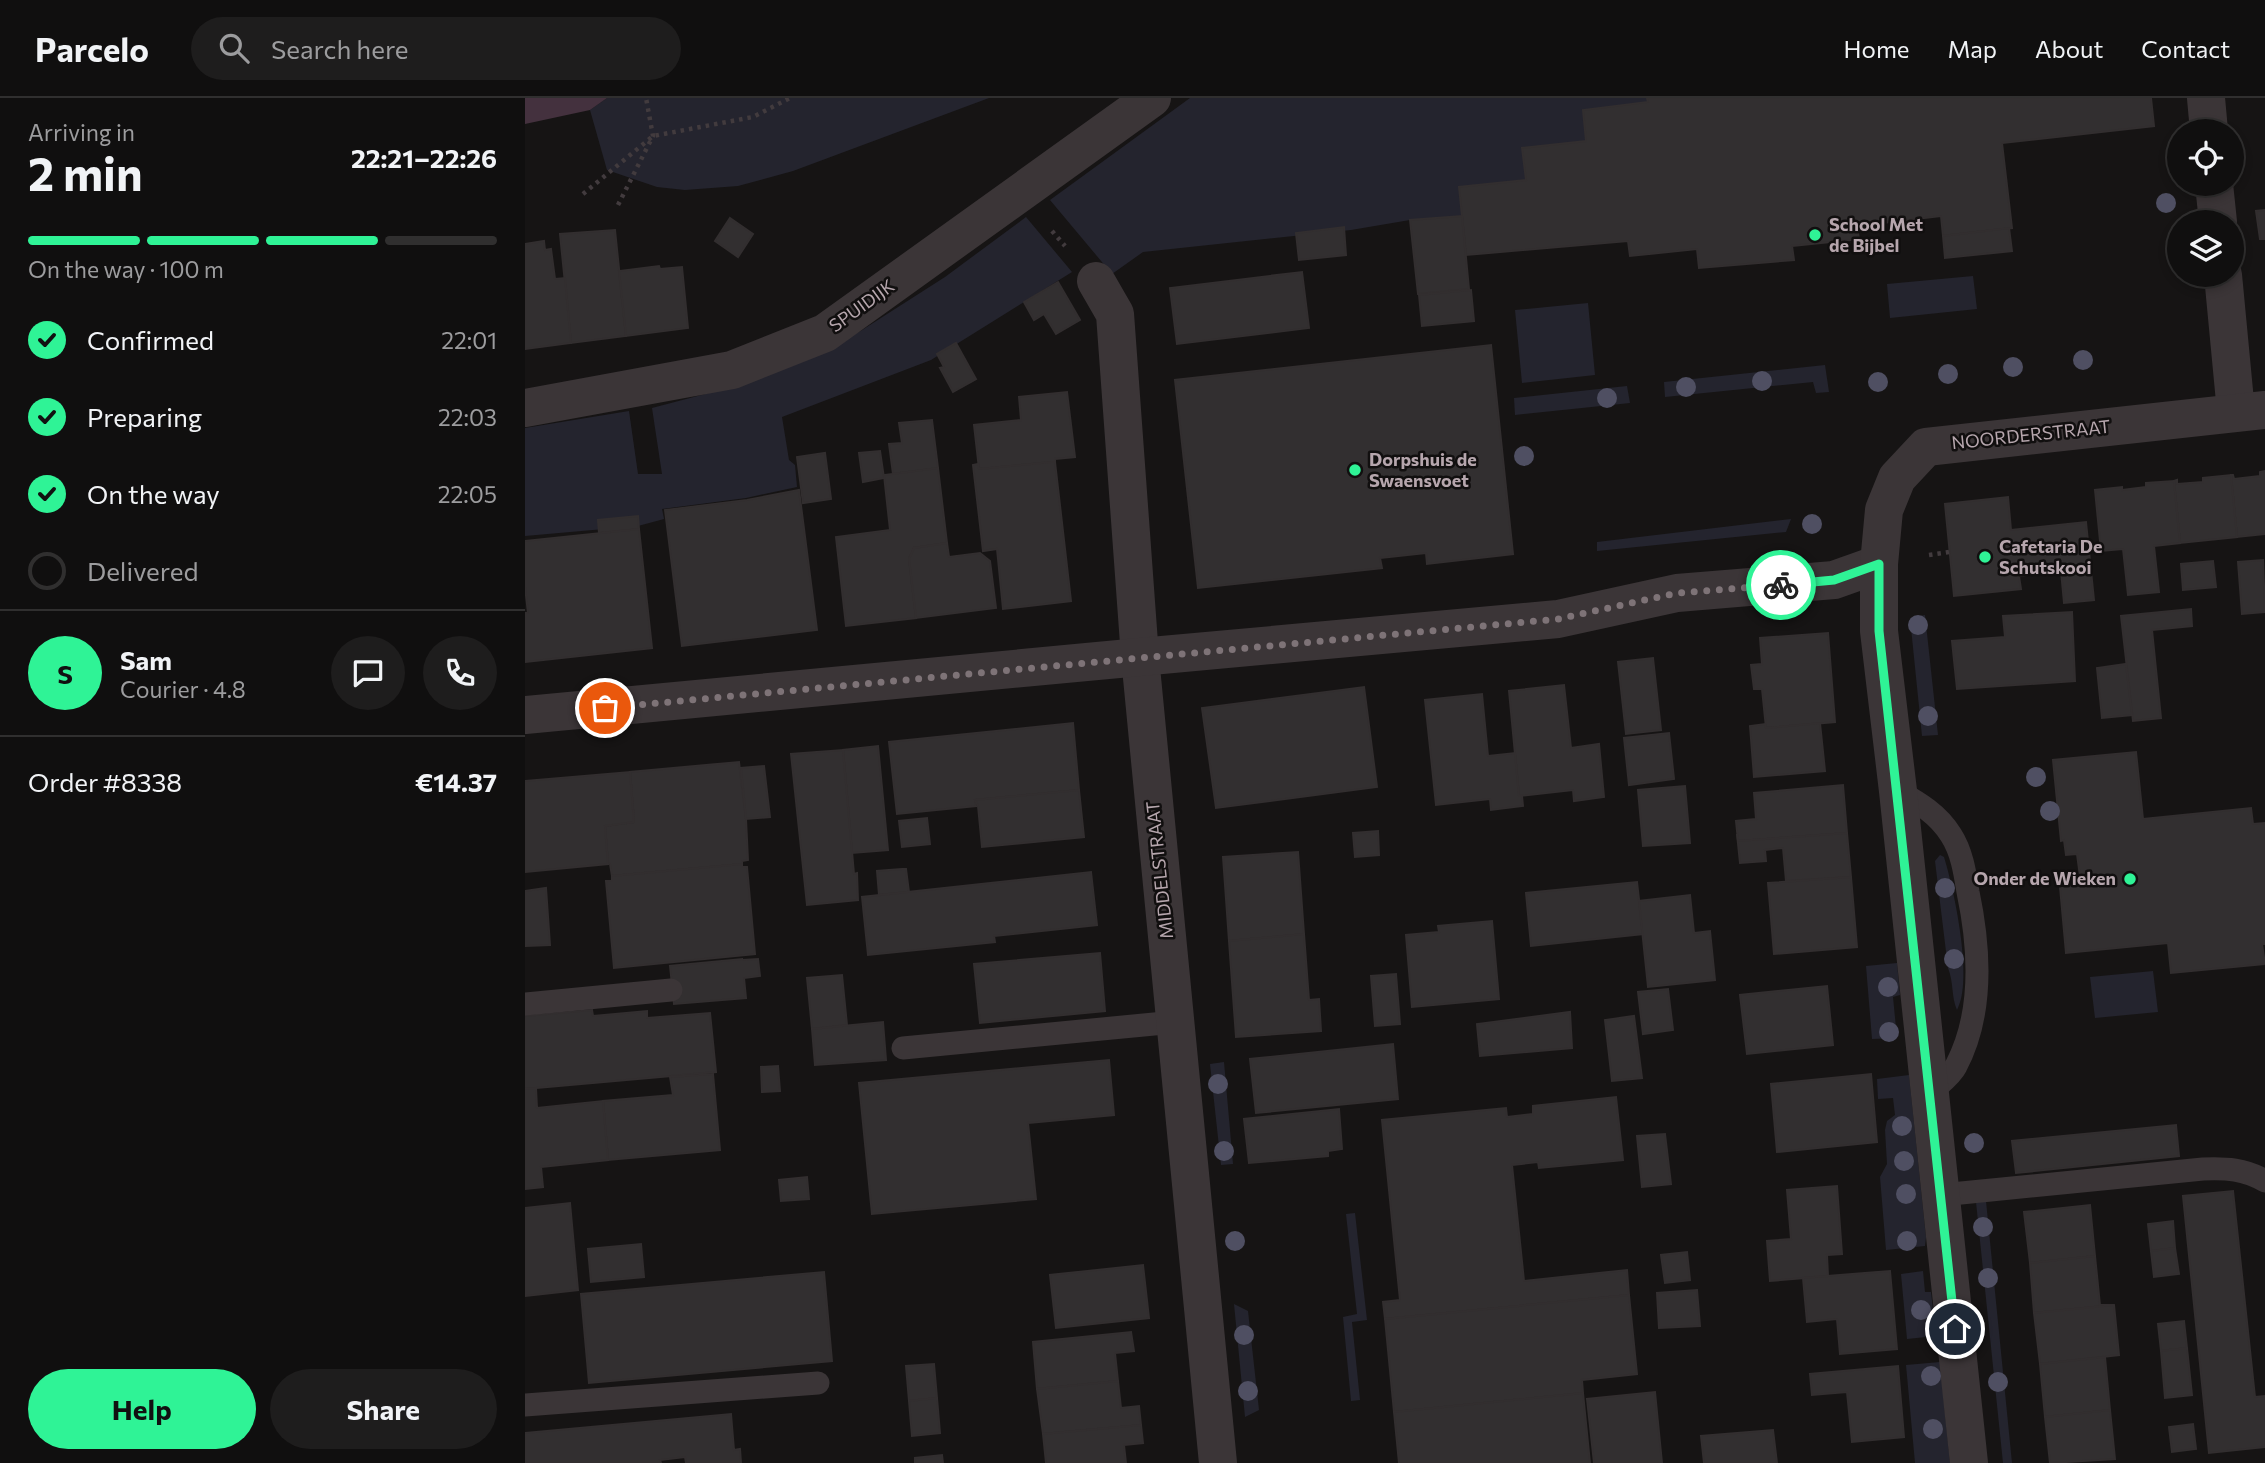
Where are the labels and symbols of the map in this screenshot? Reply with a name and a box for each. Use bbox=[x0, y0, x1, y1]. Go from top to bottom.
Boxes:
place label: School Met de Bijbel bbox=[1829, 213, 1923, 256]
marker: School Met de Bijbel bbox=[1807, 227, 1823, 243]
street label: SPUIDIJK bbox=[824, 274, 898, 336]
street label: NOORDERSTRAAT bbox=[1950, 415, 2111, 453]
place label: Dorpshuis de Swaensvoet bbox=[1369, 448, 1477, 491]
marker: Dorpshuis de Swaensvoet bbox=[1347, 462, 1363, 478]
place label: Cafetaria De Schutskooi bbox=[1999, 535, 2102, 578]
marker: Cafetaria De Schutskooi bbox=[1977, 549, 1993, 565]
courier bbox=[1746, 550, 1816, 620]
pin bbox=[575, 678, 635, 738]
street label: MIDDELSTRAAT bbox=[1141, 800, 1177, 940]
place label: Onder de Wieken bbox=[1974, 867, 2116, 889]
marker: Onder de Wieken bbox=[2122, 871, 2138, 887]
pin bbox=[1925, 1299, 1985, 1359]

